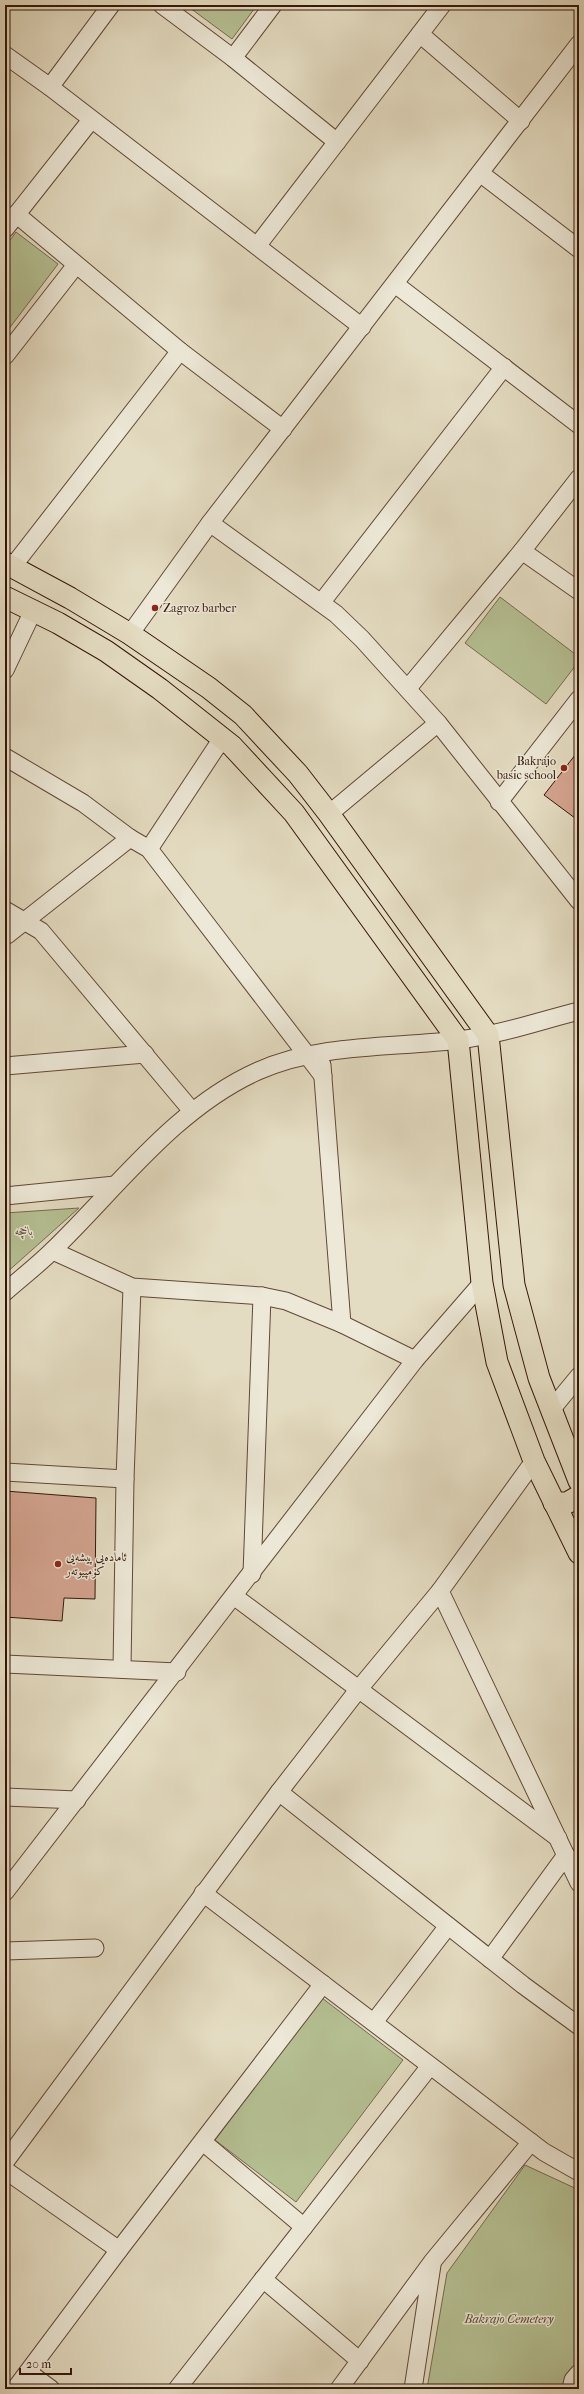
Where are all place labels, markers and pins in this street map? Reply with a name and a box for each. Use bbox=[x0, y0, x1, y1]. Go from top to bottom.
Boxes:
place label: Zagroz barber bbox=[163, 601, 237, 615]
marker: Zagroz barber bbox=[150, 603, 160, 613]
place label: Bakrajo basic school bbox=[496, 754, 557, 782]
marker: Bakrajo basic school bbox=[559, 763, 569, 773]
place label: ئامادەیی پیشەیی کۆمپیوتەر bbox=[65, 1550, 127, 1579]
marker: ئامادەیی پیشەیی کۆمپیوتەر bbox=[53, 1559, 63, 1569]

